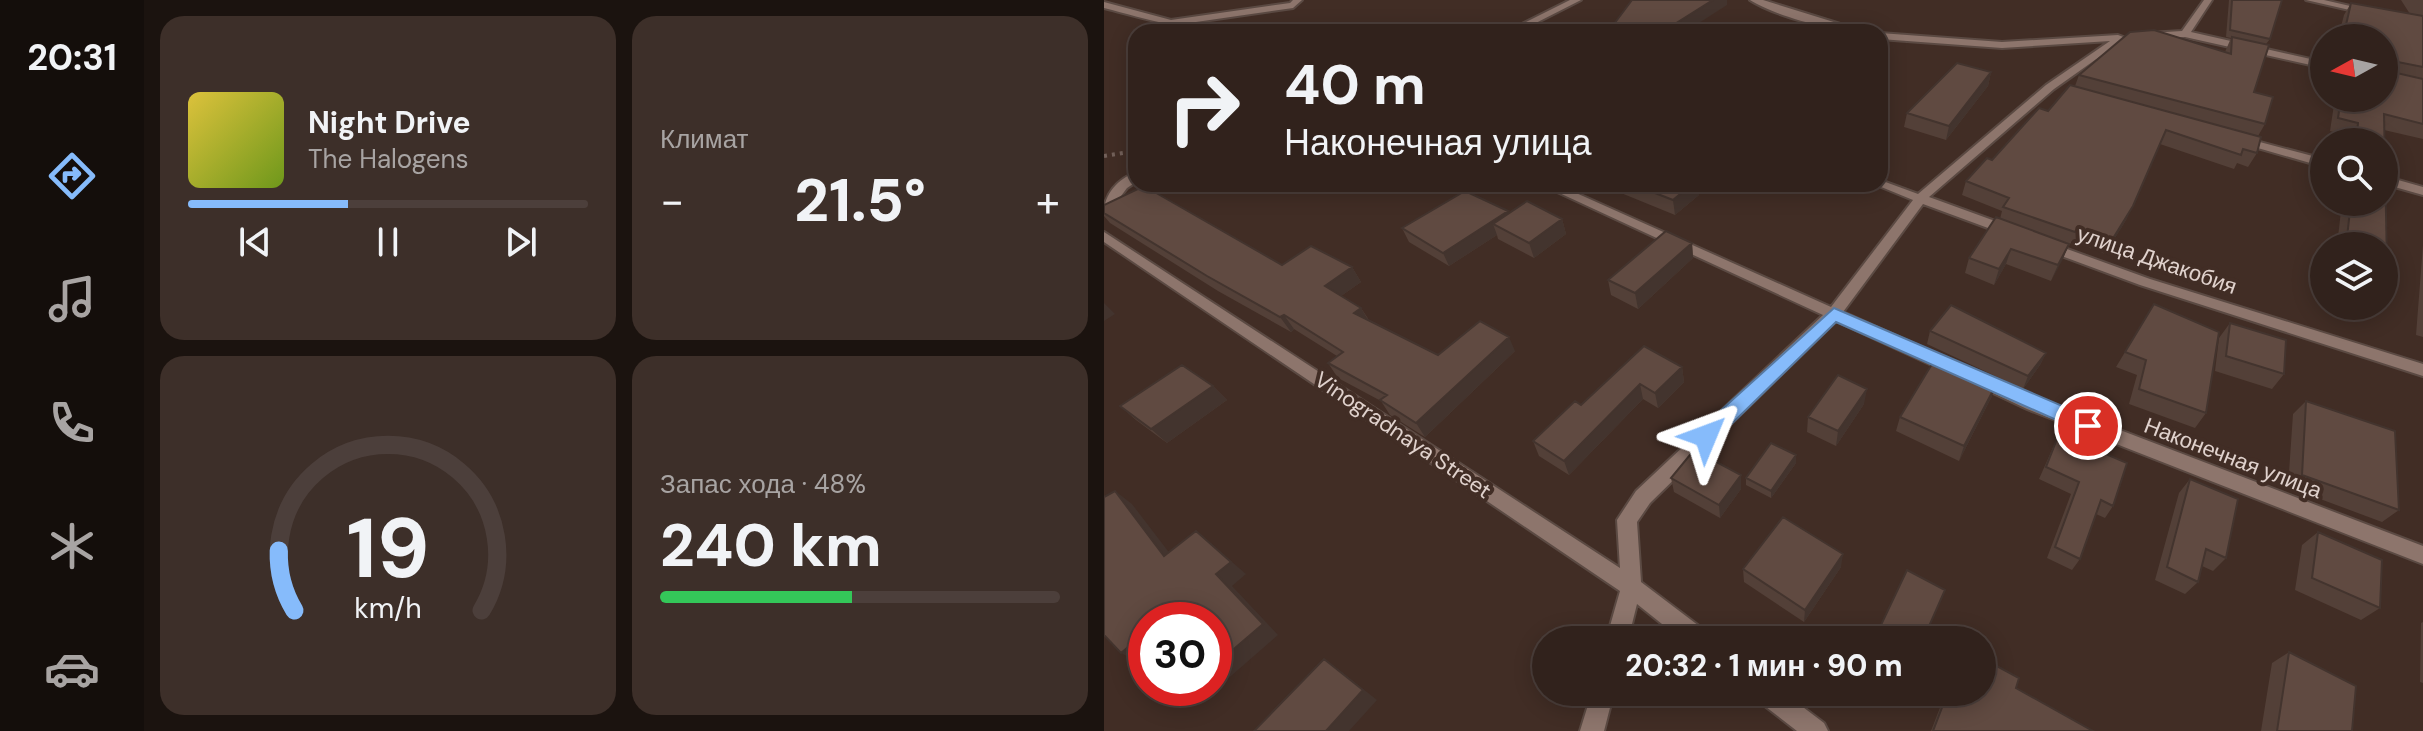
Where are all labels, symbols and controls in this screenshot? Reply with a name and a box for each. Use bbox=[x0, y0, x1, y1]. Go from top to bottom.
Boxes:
north arrow bbox=[2310, 24, 2398, 112]
map controls bbox=[2310, 24, 2398, 320]
text: 20:31 bbox=[27, 34, 117, 81]
text: 40 m bbox=[1284, 48, 1426, 121]
icon: right bbox=[1152, 56, 1256, 160]
text: Night Drive bbox=[308, 103, 471, 142]
text: Наконечная улица bbox=[1284, 119, 1592, 166]
text: Климат bbox=[660, 122, 749, 156]
button: search bbox=[2310, 128, 2398, 216]
text: The Halogens bbox=[308, 142, 468, 176]
icon: directions bbox=[44, 148, 100, 204]
text: 21.5° bbox=[794, 161, 926, 240]
text: − bbox=[660, 172, 684, 230]
text: + bbox=[1036, 172, 1060, 230]
street label: улица Джакобия bbox=[2073, 219, 2241, 301]
icon: previous bbox=[233, 220, 277, 264]
icon: pause bbox=[366, 220, 410, 264]
icon: next bbox=[499, 220, 543, 264]
button: layers bbox=[2310, 232, 2398, 320]
icon: music bbox=[44, 271, 100, 327]
street label: Vinogradnaya Street bbox=[1309, 365, 1497, 505]
pin bbox=[2054, 392, 2122, 460]
position arrow bbox=[1664, 394, 1748, 478]
icon: phone bbox=[44, 395, 100, 451]
icon: arrive bbox=[2066, 404, 2110, 448]
street label: Наконечная улица bbox=[2140, 411, 2327, 505]
text: Запас хода · 48% bbox=[660, 467, 866, 501]
text: 19 bbox=[346, 494, 430, 603]
text: 240 km bbox=[660, 506, 882, 585]
icon: climate bbox=[44, 518, 100, 574]
text: km/h bbox=[354, 590, 422, 627]
speed limit sign: 30 bbox=[1128, 602, 1232, 706]
icon: car bbox=[44, 641, 100, 697]
text: 20:32 · 1 мин · 90 m bbox=[1625, 646, 1903, 685]

